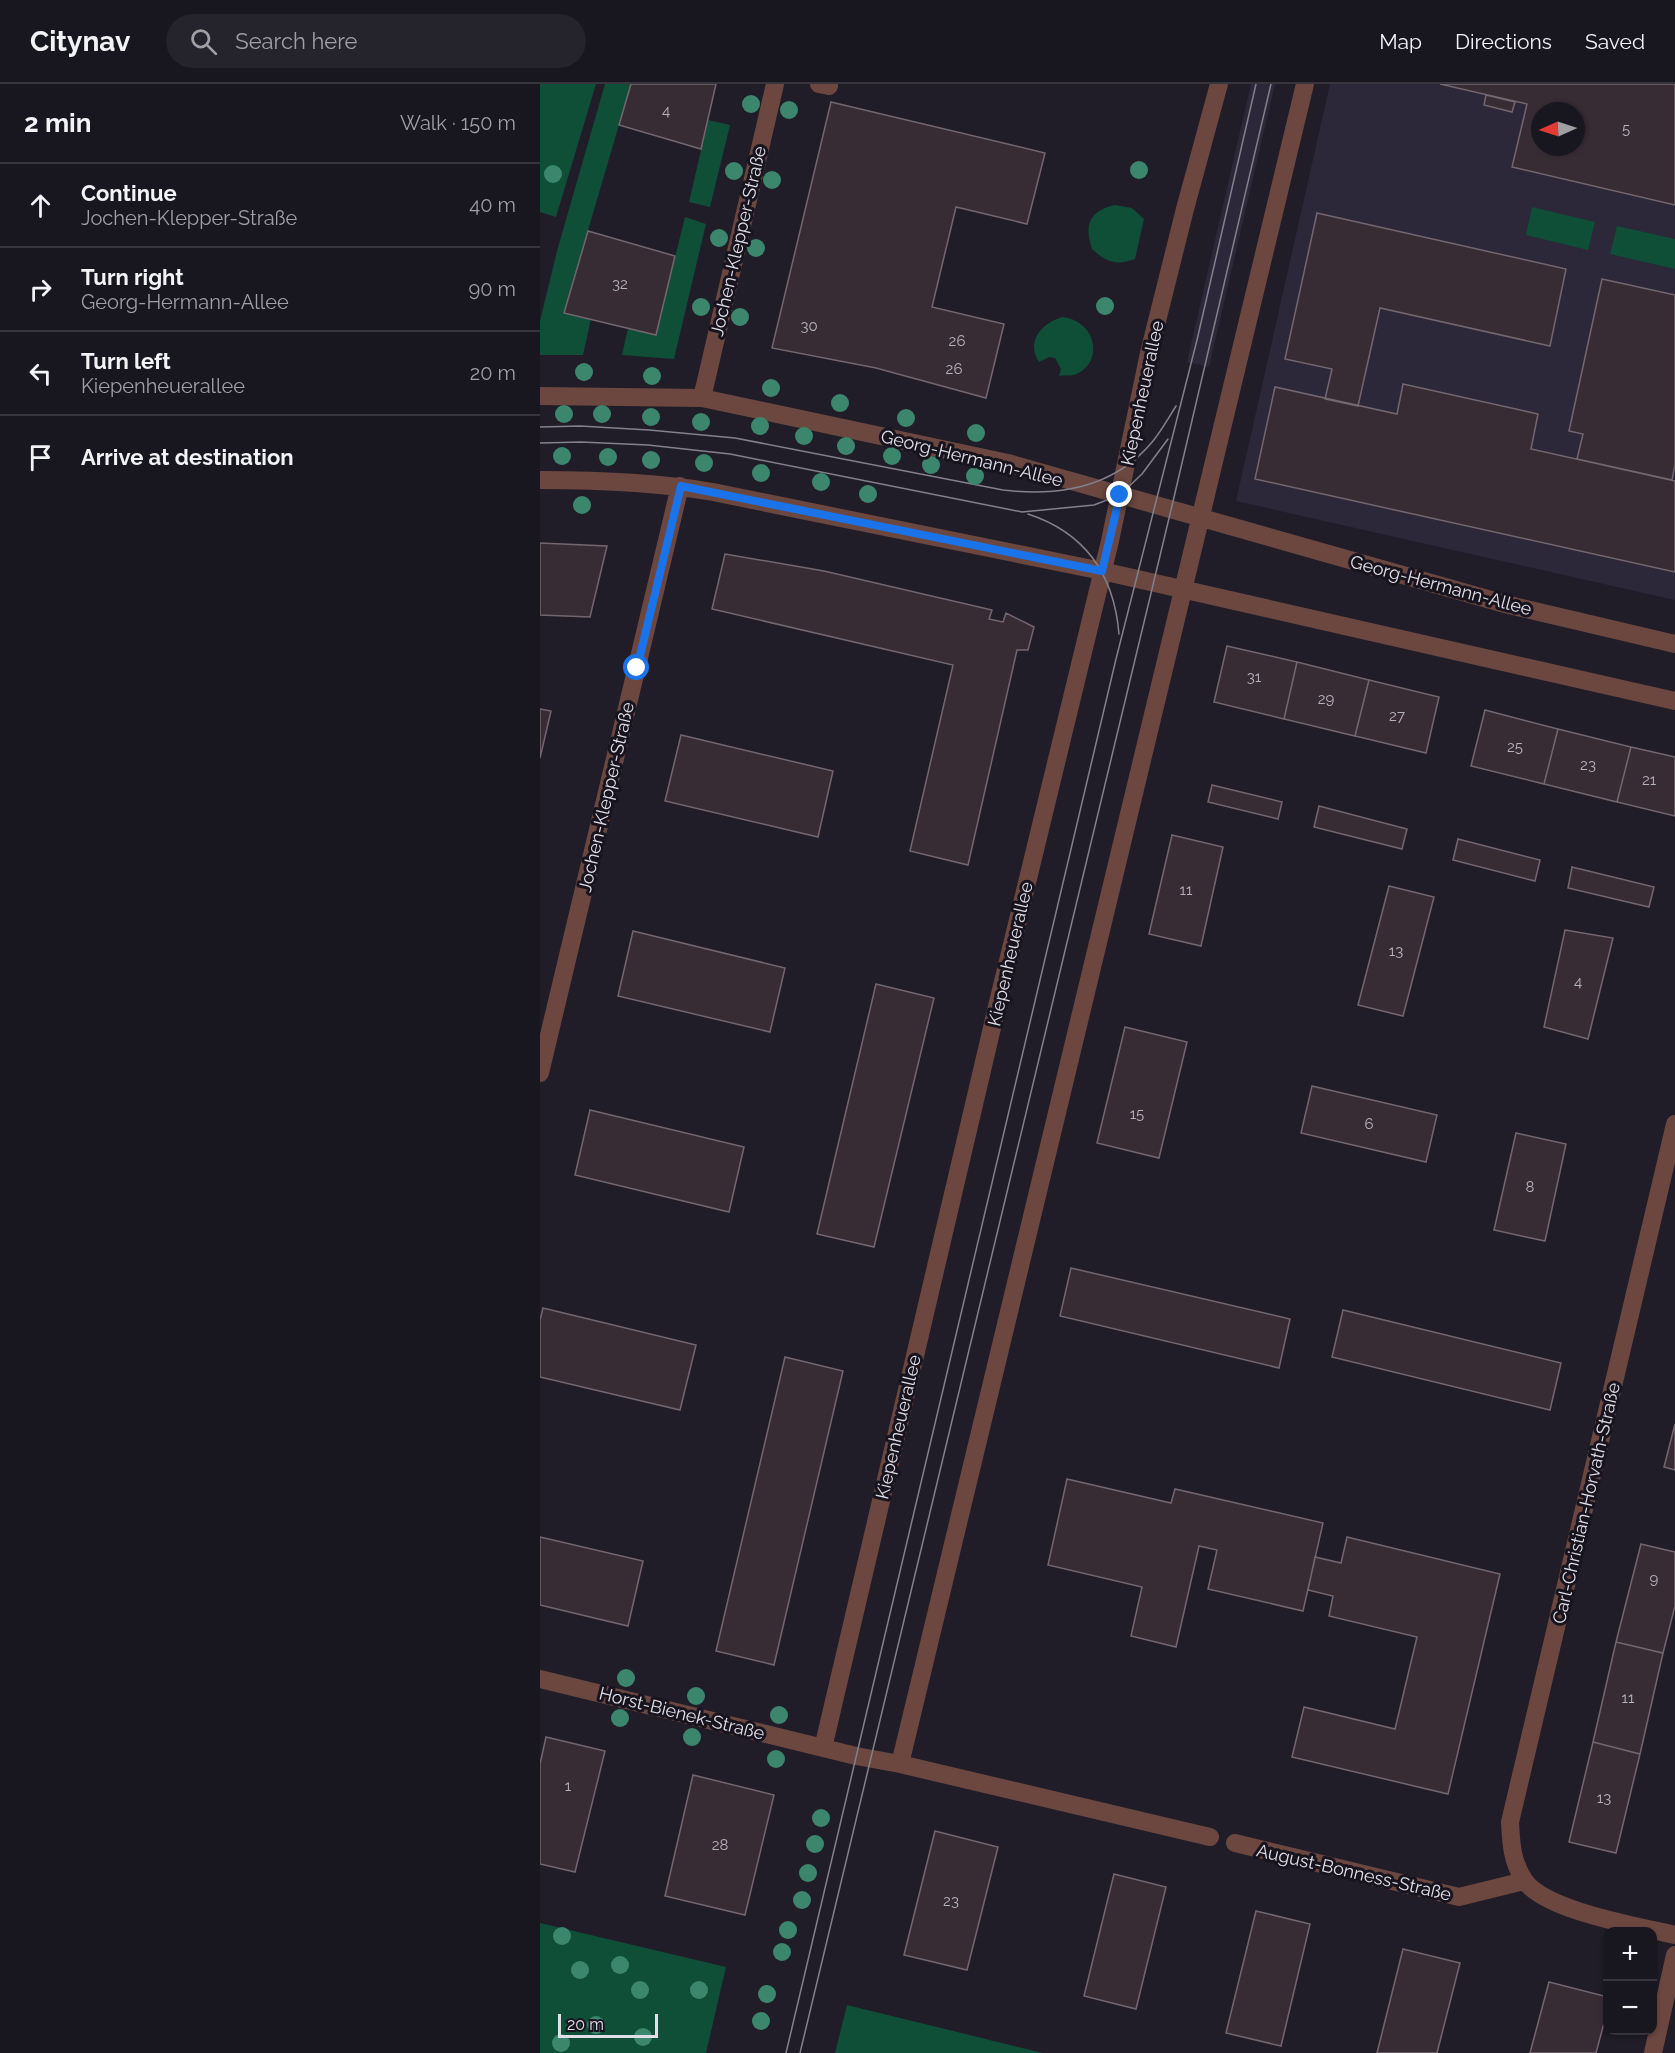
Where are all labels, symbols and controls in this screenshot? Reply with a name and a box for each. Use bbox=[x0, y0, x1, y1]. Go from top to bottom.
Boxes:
search box bbox=[166, 14, 586, 68]
text: Citynav bbox=[30, 25, 130, 58]
icon: search bbox=[187, 25, 220, 58]
text: Search here bbox=[235, 28, 357, 54]
text: Map bbox=[1379, 29, 1422, 54]
text: Directions bbox=[1455, 29, 1552, 54]
text: Saved bbox=[1585, 29, 1645, 54]
house number: 4 bbox=[662, 102, 670, 120]
north arrow bbox=[1531, 102, 1585, 156]
text: 2 min bbox=[24, 108, 91, 138]
text: Walk · 150 m bbox=[400, 111, 516, 135]
house number: 5 bbox=[1622, 120, 1630, 138]
street label: Jochen-Klepper-Straße bbox=[706, 143, 770, 338]
text: Continue bbox=[81, 180, 177, 206]
icon: ahead bbox=[24, 189, 57, 222]
text: 40 m bbox=[469, 193, 516, 217]
text: Jochen-Klepper-Straße bbox=[81, 206, 297, 230]
text: Turn right bbox=[81, 264, 184, 290]
icon: right bbox=[24, 273, 57, 306]
house number: 32 bbox=[612, 275, 628, 293]
text: 90 m bbox=[469, 277, 516, 301]
text: Georg-Hermann-Allee bbox=[81, 290, 289, 314]
house number: 30 bbox=[800, 317, 818, 335]
street label: Kiepenheuerallee bbox=[1116, 318, 1168, 467]
house number: 26 bbox=[949, 332, 965, 350]
text: Turn left bbox=[81, 348, 171, 374]
icon: left bbox=[24, 357, 57, 390]
house number: 26 bbox=[946, 360, 962, 378]
text: 20 m bbox=[470, 361, 516, 385]
text: Kiepenheuerallee bbox=[81, 374, 245, 398]
street label: Georg-Hermann-Allee bbox=[879, 425, 1066, 491]
icon: arrive bbox=[24, 441, 57, 474]
text: Arrive at destination bbox=[81, 444, 294, 470]
route end bbox=[1106, 481, 1132, 507]
street label: Georg-Hermann-Allee bbox=[1348, 551, 1534, 619]
route start bbox=[623, 654, 649, 680]
house number: 31 bbox=[1247, 668, 1262, 686]
house number: 29 bbox=[1318, 690, 1335, 708]
street label: Jochen-Klepper-Straße bbox=[574, 699, 638, 894]
house number: 27 bbox=[1389, 707, 1405, 725]
house number: 25 bbox=[1507, 738, 1523, 756]
house number: 23 bbox=[1580, 756, 1596, 774]
house number: 21 bbox=[1642, 771, 1657, 789]
street label: Kiepenheuerallee bbox=[983, 879, 1037, 1028]
house number: 11 bbox=[1180, 881, 1193, 899]
house number: 13 bbox=[1389, 942, 1403, 960]
house number: 4 bbox=[1574, 973, 1582, 991]
house number: 15 bbox=[1130, 1105, 1144, 1123]
house number: 6 bbox=[1364, 1115, 1374, 1133]
house number: 8 bbox=[1526, 1178, 1535, 1196]
street label: Kiepenheuerallee bbox=[871, 1352, 925, 1501]
street label: Carl-Christian-Horvath-Straße bbox=[1548, 1380, 1624, 1626]
house number: 9 bbox=[1650, 1570, 1659, 1588]
street label: Horst-Bienek-Straße bbox=[597, 1682, 767, 1744]
house number: 11 bbox=[1622, 1689, 1635, 1707]
house number: 1 bbox=[565, 1777, 572, 1795]
house number: 13 bbox=[1597, 1789, 1611, 1807]
house number: 28 bbox=[712, 1836, 728, 1854]
street label: August-Bonness-Straße bbox=[1255, 1839, 1454, 1905]
house number: 23 bbox=[943, 1892, 959, 1910]
map controls bbox=[1603, 1927, 1657, 2035]
button: + bbox=[1603, 1927, 1657, 1981]
button: − bbox=[1603, 1981, 1657, 2035]
scale bar bbox=[558, 2011, 658, 2038]
text: 20 m bbox=[567, 2015, 604, 2034]

